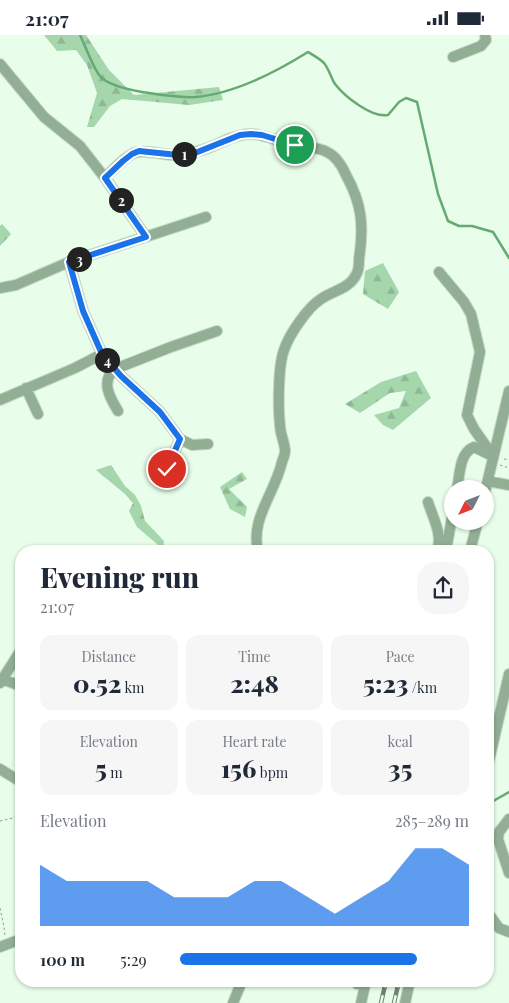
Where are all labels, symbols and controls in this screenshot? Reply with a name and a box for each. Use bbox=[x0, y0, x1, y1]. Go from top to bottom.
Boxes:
text: 21:07 bbox=[25, 5, 69, 31]
pin bbox=[274, 124, 316, 166]
icon: arrive bbox=[281, 131, 309, 159]
pin: 1 bbox=[172, 141, 196, 167]
text: 1 bbox=[182, 145, 187, 164]
pin: 2 bbox=[108, 187, 134, 213]
text: 2 bbox=[118, 191, 125, 210]
pin: 3 bbox=[66, 247, 92, 271]
text: 3 bbox=[76, 250, 83, 269]
pin: 4 bbox=[94, 347, 120, 373]
text: 4 bbox=[104, 351, 111, 370]
pin bbox=[146, 448, 188, 490]
icon: check bbox=[153, 455, 181, 483]
north arrow bbox=[444, 480, 494, 530]
map controls bbox=[444, 480, 494, 530]
text: Evening run bbox=[40, 558, 199, 595]
button: share bbox=[417, 562, 469, 614]
text: 21:07 bbox=[40, 596, 74, 617]
text: Distance bbox=[82, 647, 136, 666]
text: Time bbox=[238, 647, 271, 666]
text: Pace bbox=[386, 647, 415, 666]
text: 0.52 bbox=[73, 666, 121, 699]
text: 2:48 bbox=[230, 666, 279, 699]
text: 5:23 bbox=[363, 666, 408, 699]
text: km bbox=[121, 678, 145, 697]
text: /km bbox=[408, 678, 437, 697]
text: Elevation bbox=[80, 732, 138, 751]
text: Heart rate bbox=[222, 732, 287, 751]
text: kcal bbox=[388, 732, 413, 751]
text: 5 bbox=[95, 751, 107, 784]
text: 156 bbox=[221, 751, 256, 784]
text: 35 bbox=[388, 751, 412, 784]
text: m bbox=[107, 763, 123, 782]
text: bpm bbox=[256, 763, 288, 782]
text: Elevation bbox=[40, 810, 107, 831]
text: 285–289 m bbox=[395, 810, 469, 831]
text: 100 m bbox=[40, 949, 85, 970]
text: 5:29 bbox=[120, 949, 147, 970]

